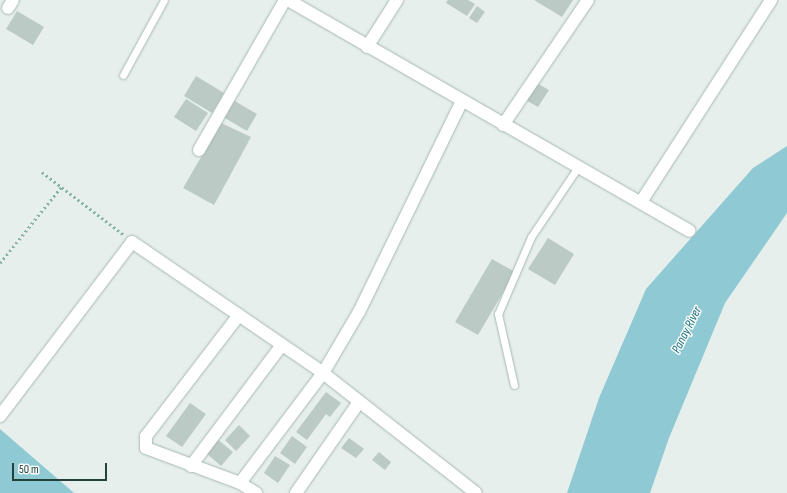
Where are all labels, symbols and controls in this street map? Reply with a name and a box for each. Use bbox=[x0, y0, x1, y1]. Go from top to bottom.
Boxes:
water label: Panay River bbox=[669, 304, 705, 356]
scale bar bbox=[14, 455, 109, 481]
text: 50 m bbox=[19, 462, 39, 477]

